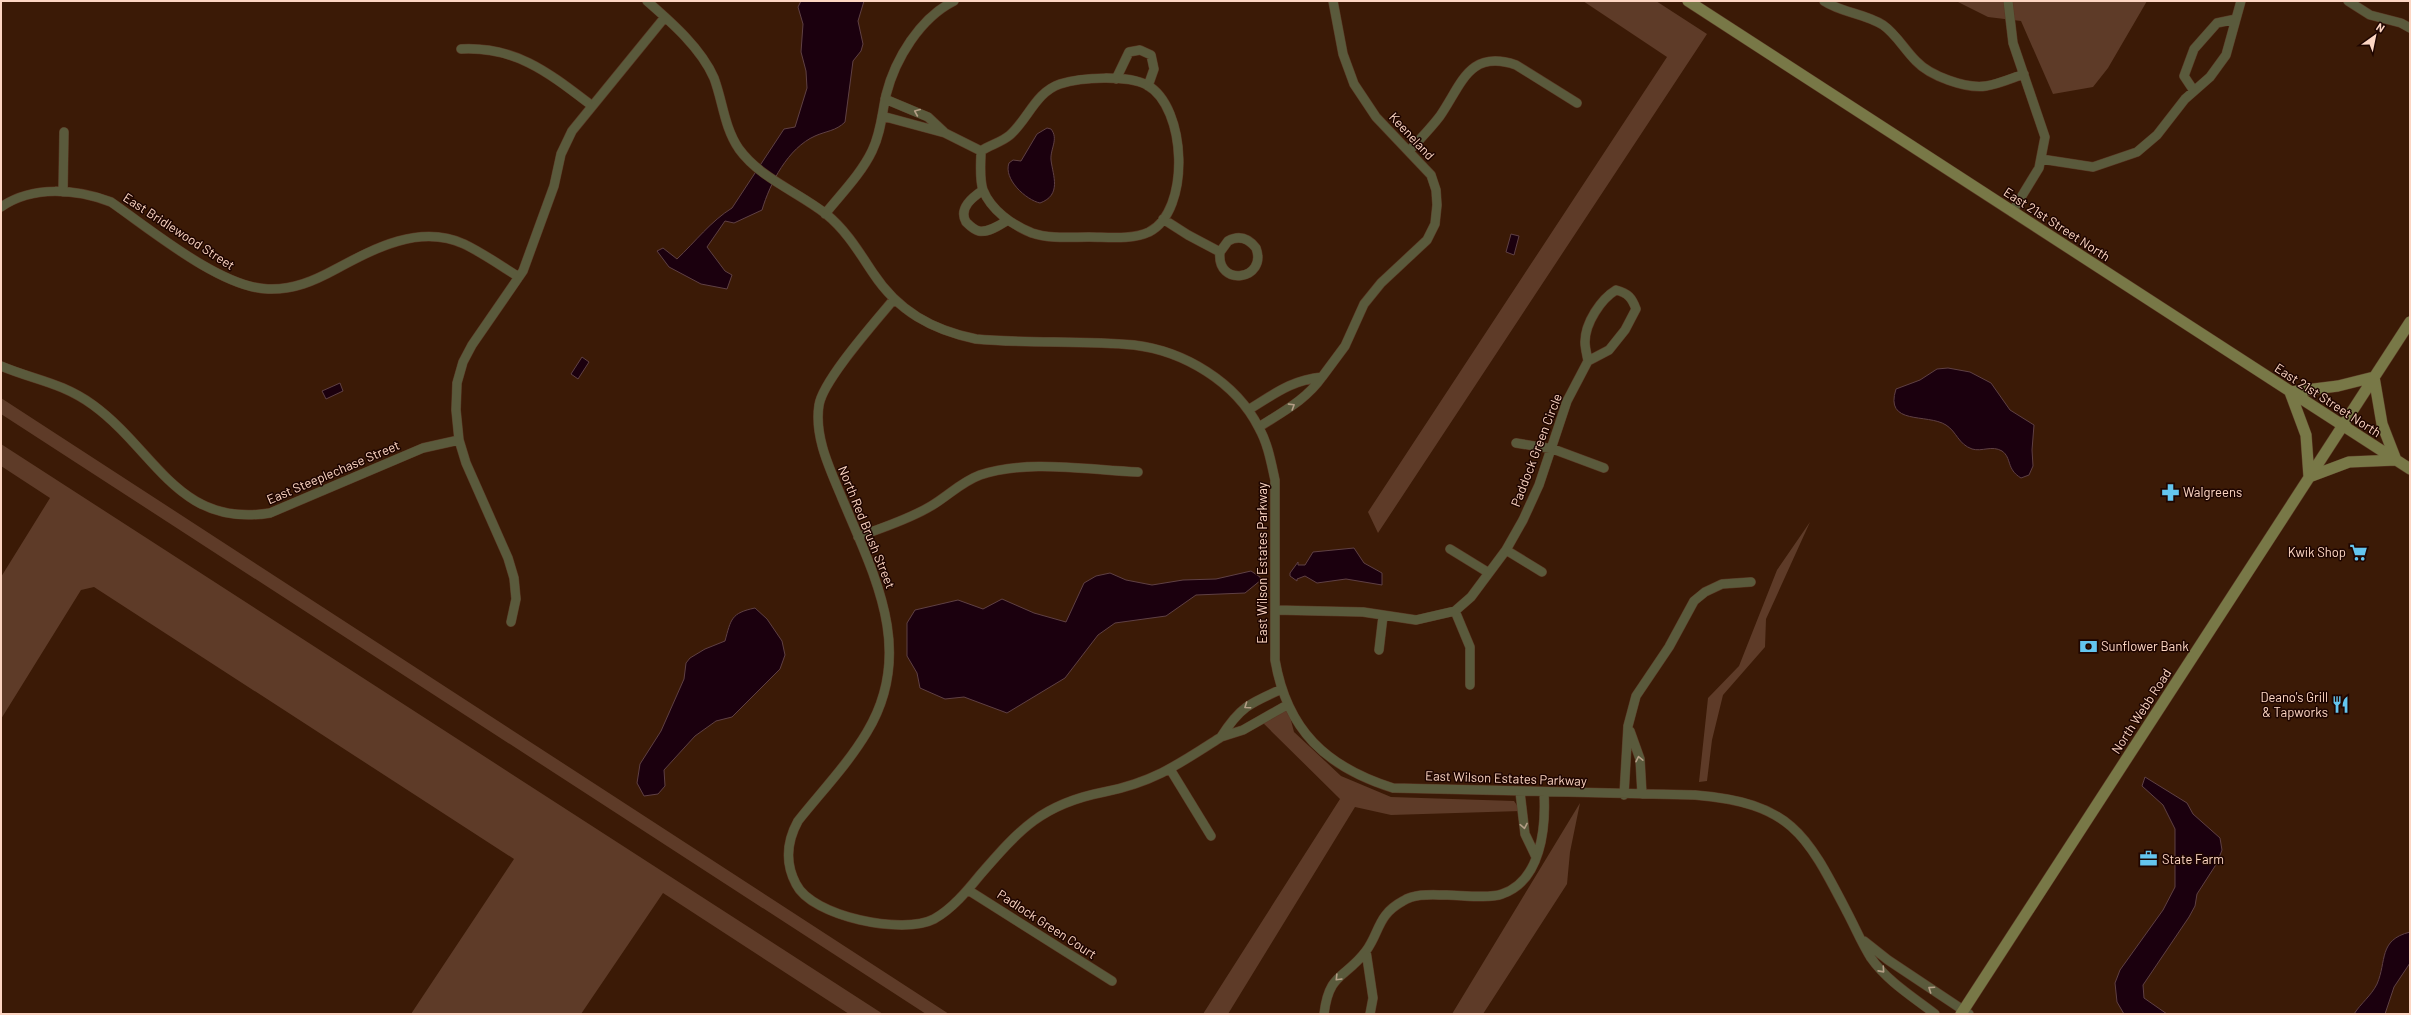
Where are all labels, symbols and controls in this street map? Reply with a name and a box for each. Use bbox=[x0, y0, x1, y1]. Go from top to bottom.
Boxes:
north arrow bbox=[2355, 16, 2395, 56]
text: N bbox=[2374, 20, 2387, 35]
one-way arrow bbox=[914, 109, 921, 117]
street label: Keeneland bbox=[1386, 109, 1438, 163]
street label: East 21st Street North bbox=[2001, 184, 2113, 264]
street label: East Bridlewood Street bbox=[120, 189, 238, 273]
street label: East 21st Street North bbox=[2272, 360, 2384, 440]
street label: Paddock Green Circle bbox=[1507, 391, 1565, 509]
one-way arrow bbox=[1288, 404, 1295, 411]
street label: East Steeplechase Street bbox=[264, 437, 402, 507]
street label: North Red Brush Street bbox=[835, 463, 899, 591]
street label: East Wilson Estates Parkway bbox=[1254, 482, 1270, 644]
pharmacy icon: Walgreens bbox=[2160, 482, 2180, 502]
place label: Walgreens bbox=[2183, 484, 2242, 500]
supermarket icon: Kwik Shop bbox=[2349, 542, 2369, 562]
place label: Kwik Shop bbox=[2288, 544, 2346, 560]
bank icon: Sunflower Bank bbox=[2078, 636, 2098, 656]
place label: Sunflower Bank bbox=[2101, 638, 2189, 654]
street label: North Webb Road bbox=[2108, 665, 2174, 757]
place label: Deano's Grill & Tapworks bbox=[2260, 689, 2328, 720]
restaurant icon: Deano's Grill & Tapworks bbox=[2331, 694, 2351, 714]
one-way arrow bbox=[1244, 701, 1251, 709]
one-way arrow bbox=[1635, 756, 1643, 762]
street label: East Wilson Estates Parkway bbox=[1425, 767, 1587, 789]
one-way arrow bbox=[1519, 823, 1527, 829]
office icon: State Farm bbox=[2139, 849, 2159, 869]
place label: State Farm bbox=[2162, 851, 2224, 867]
street label: Padlock Green Court bbox=[994, 886, 1100, 962]
one-way arrow bbox=[1877, 965, 1884, 973]
one-way arrow bbox=[1335, 973, 1343, 981]
one-way arrow bbox=[1928, 986, 1935, 994]

